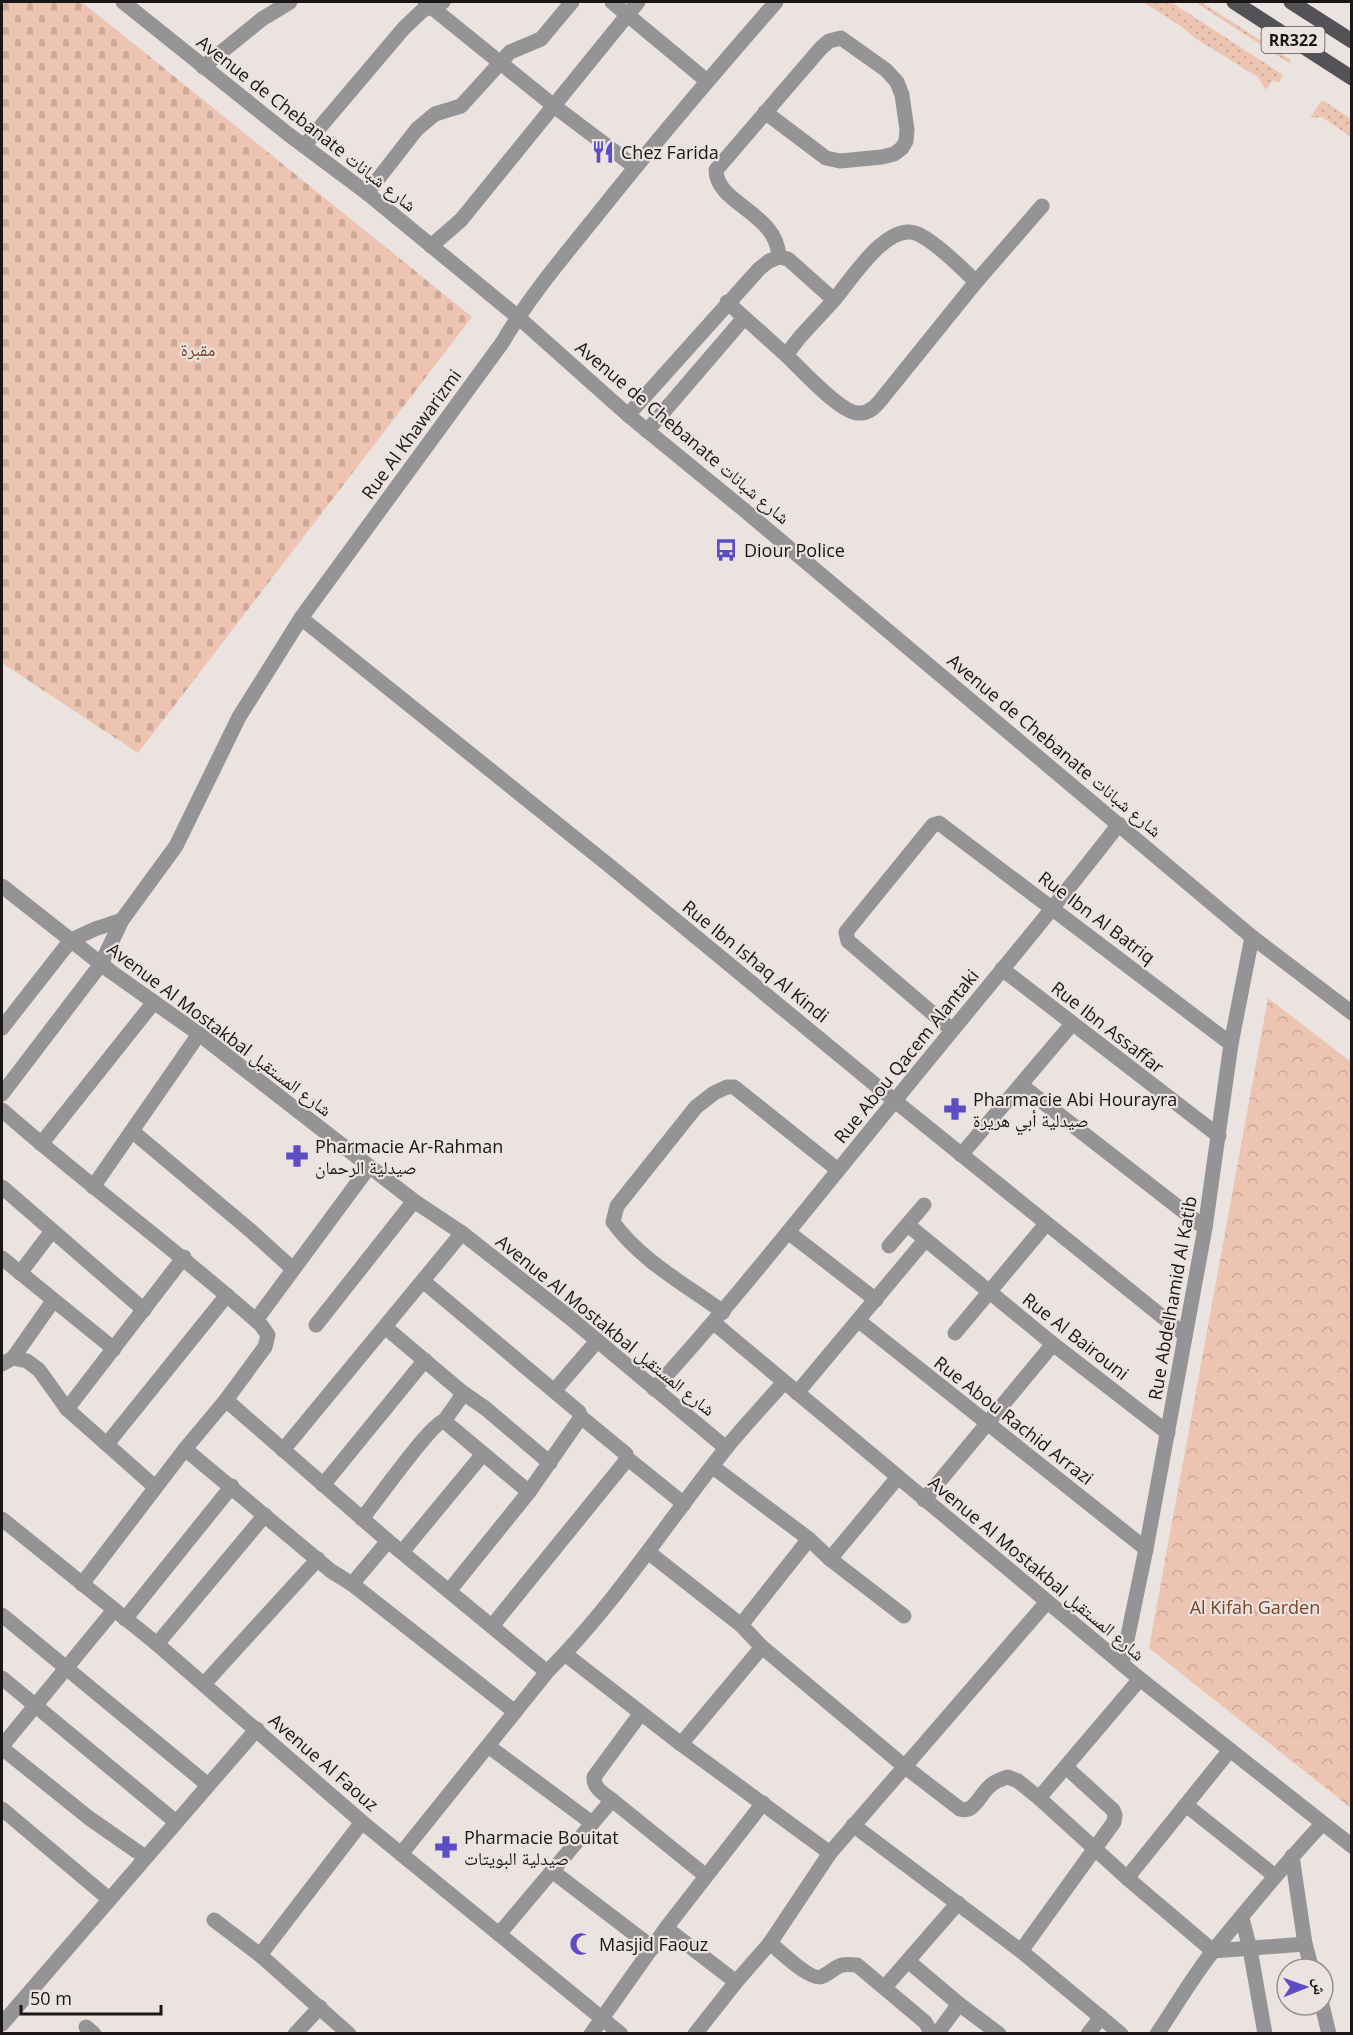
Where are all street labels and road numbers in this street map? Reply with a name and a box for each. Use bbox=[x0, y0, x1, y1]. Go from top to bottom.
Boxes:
road number: RR322 bbox=[1262, 27, 1324, 53]
street label: Avenue de Chebanate شارع شبانات bbox=[192, 30, 422, 216]
street label: Avenue de Chebanate شارع شبانات bbox=[571, 335, 795, 529]
street label: Rue Al Khawarizmi bbox=[356, 364, 466, 504]
street label: Avenue de Chebanate شارع شبانات bbox=[943, 648, 1167, 842]
street label: Rue Ibn Al Batriq bbox=[1034, 865, 1160, 969]
street label: Rue Ibn Ishaq Al Kindi bbox=[678, 894, 834, 1028]
street label: Avenue Al Mostakbal شارع المستقبل bbox=[103, 937, 337, 1121]
street label: Rue Abou Qacem Alantaki bbox=[828, 964, 984, 1148]
street label: Rue Ibn Assaffar bbox=[1047, 975, 1170, 1079]
street label: Rue Abdelhamid Al Katib bbox=[1142, 1194, 1202, 1402]
street label: Avenue Al Mostakbal شارع المستقبل bbox=[491, 1229, 721, 1421]
street label: Rue Al Bairouni bbox=[1018, 1287, 1134, 1385]
street label: Rue Abou Rachid Arrazi bbox=[929, 1350, 1099, 1490]
street label: Avenue Al Mostakbal شارع المستقبل bbox=[924, 1470, 1150, 1666]
street label: Avenue Al Faouz bbox=[264, 1708, 384, 1816]

